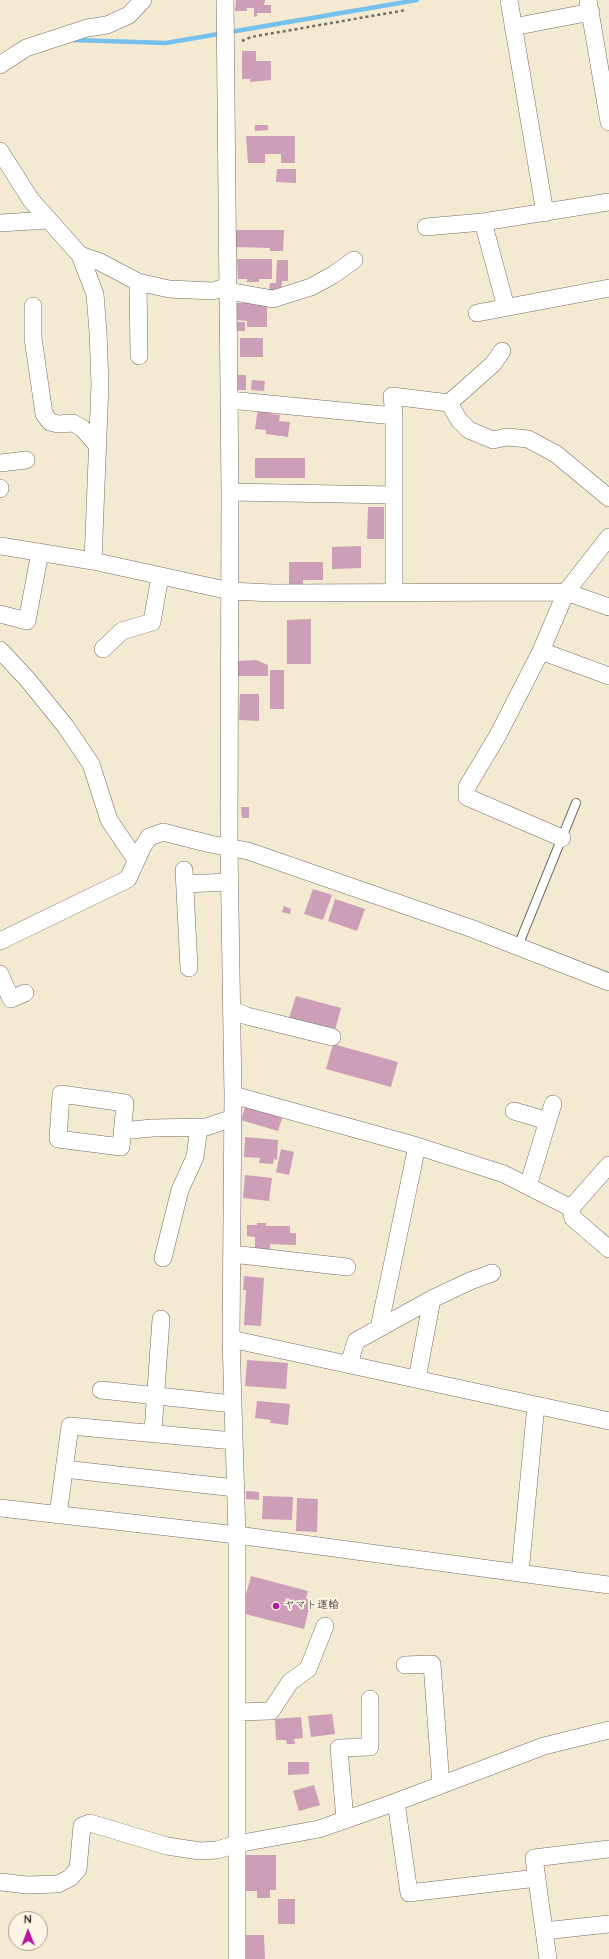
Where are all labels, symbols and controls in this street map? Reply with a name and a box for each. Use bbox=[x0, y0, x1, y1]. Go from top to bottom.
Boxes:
place label: ヤマト運輸 bbox=[284, 1599, 339, 1613]
marker: ヤマト運輸 bbox=[271, 1601, 281, 1611]
north arrow bbox=[8, 1911, 48, 1951]
text: N bbox=[24, 1912, 31, 1927]

